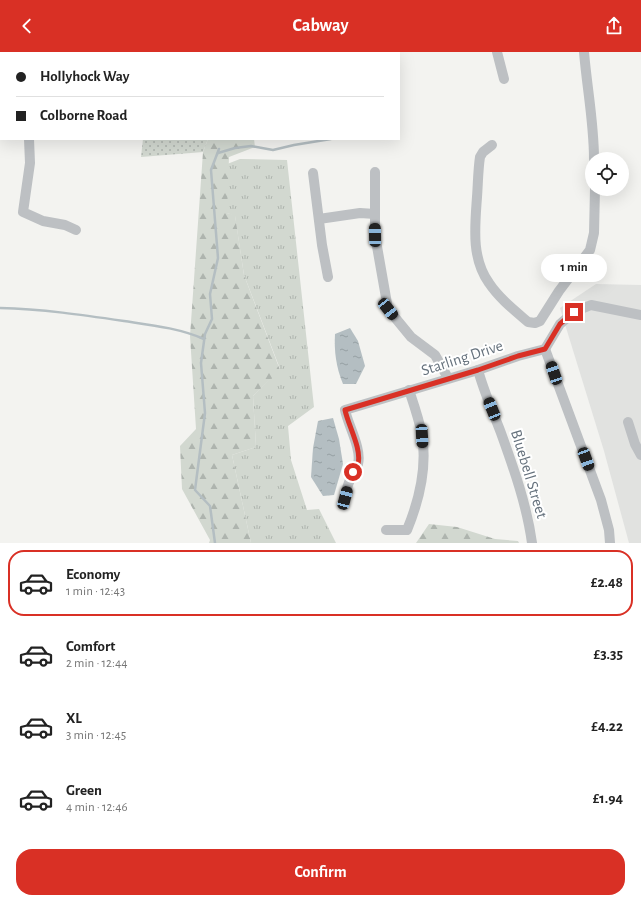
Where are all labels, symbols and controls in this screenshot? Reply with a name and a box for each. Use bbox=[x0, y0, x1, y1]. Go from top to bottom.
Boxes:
icon: back bbox=[16, 15, 38, 37]
icon: share bbox=[603, 15, 625, 37]
text: Cabway bbox=[292, 17, 349, 35]
text: Hollyhock Way bbox=[40, 69, 129, 84]
text: Colborne Road bbox=[40, 108, 127, 123]
map controls bbox=[585, 152, 629, 196]
button: locate bbox=[585, 152, 629, 196]
car bbox=[369, 223, 381, 247]
callout: 1 min bbox=[541, 254, 607, 282]
text: 1 min bbox=[560, 261, 588, 274]
car bbox=[376, 296, 400, 322]
route end bbox=[565, 303, 583, 321]
street label: Starling Drive bbox=[419, 337, 505, 379]
car bbox=[544, 360, 564, 386]
car bbox=[482, 396, 502, 422]
car bbox=[415, 424, 429, 448]
street label: Bluebell Street bbox=[508, 428, 550, 520]
car bbox=[576, 446, 596, 472]
route start bbox=[344, 463, 362, 481]
car bbox=[336, 485, 354, 511]
icon: car bbox=[18, 565, 54, 601]
text: Economy bbox=[66, 567, 120, 582]
text: £2.48 bbox=[591, 575, 623, 590]
text: 1 min · 12:43 bbox=[66, 585, 125, 598]
icon: car bbox=[18, 637, 54, 673]
text: Comfort bbox=[66, 639, 115, 654]
text: £3.35 bbox=[593, 647, 623, 662]
text: 2 min · 12:44 bbox=[66, 657, 127, 670]
icon: car bbox=[18, 709, 54, 745]
text: XL bbox=[66, 711, 82, 726]
text: £4.22 bbox=[591, 719, 623, 734]
text: 3 min · 12:45 bbox=[66, 729, 126, 742]
icon: car bbox=[18, 781, 54, 817]
text: Green bbox=[66, 783, 102, 798]
text: £1.94 bbox=[593, 791, 623, 806]
text: 4 min · 12:46 bbox=[66, 801, 128, 814]
button: Confirm bbox=[16, 849, 625, 895]

